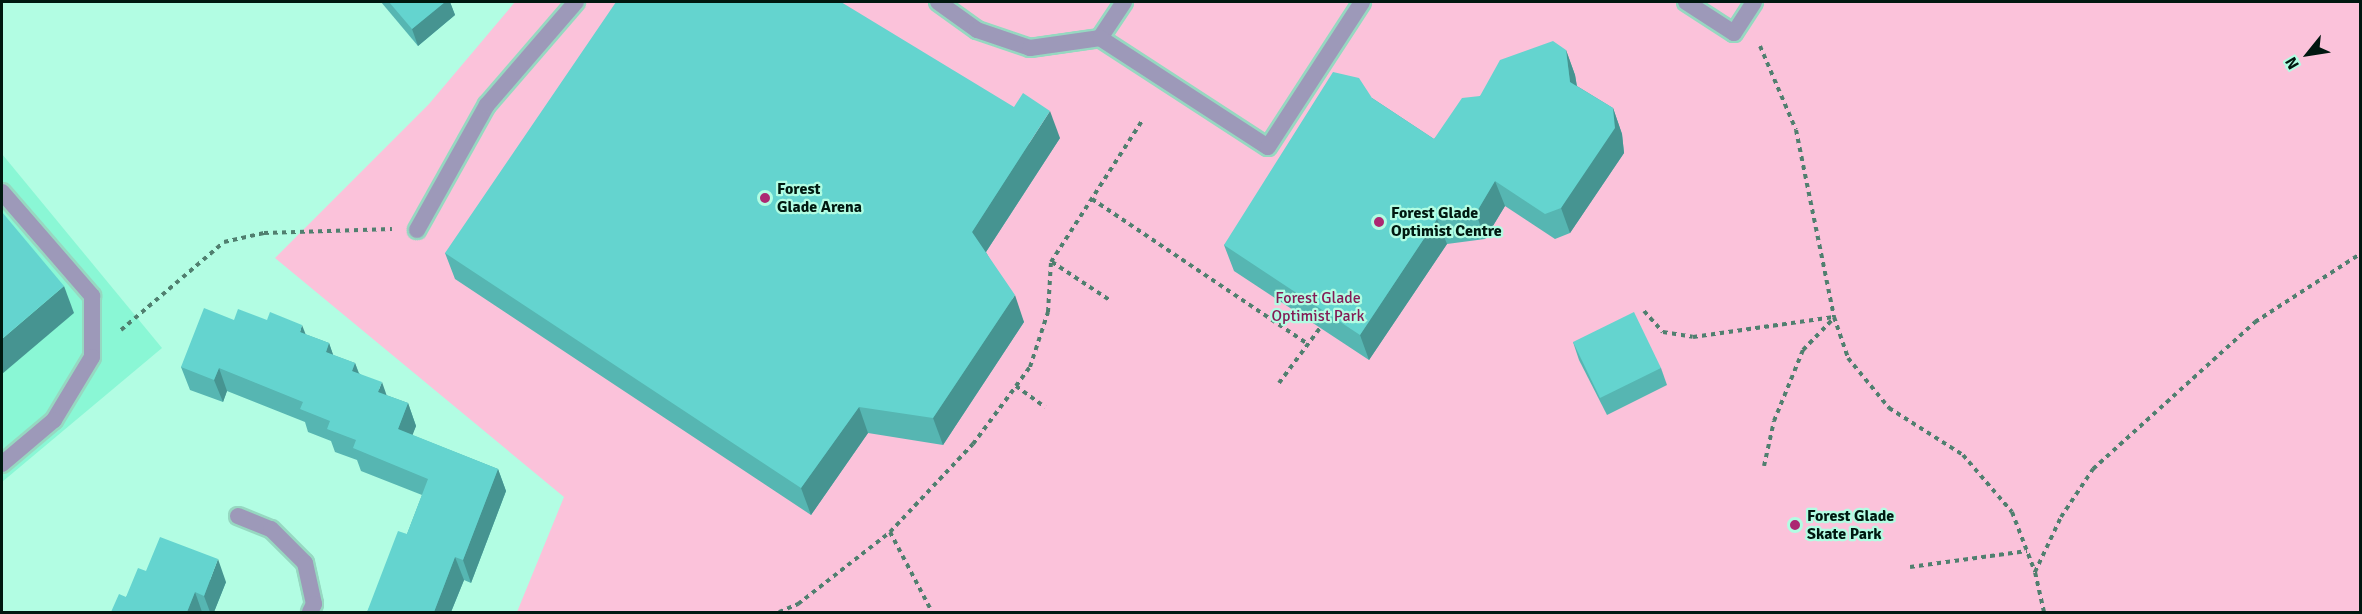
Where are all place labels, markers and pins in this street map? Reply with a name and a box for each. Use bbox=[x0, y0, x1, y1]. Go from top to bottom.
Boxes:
place label: Forest Glade Arena bbox=[777, 179, 862, 217]
marker: Forest Glade Arena bbox=[758, 191, 772, 205]
place label: Forest Glade Optimist Centre bbox=[1391, 203, 1502, 241]
marker: Forest Glade Optimist Centre bbox=[1372, 215, 1386, 229]
place label: Forest Glade Skate Park bbox=[1807, 506, 1894, 544]
marker: Forest Glade Skate Park bbox=[1788, 518, 1802, 532]

